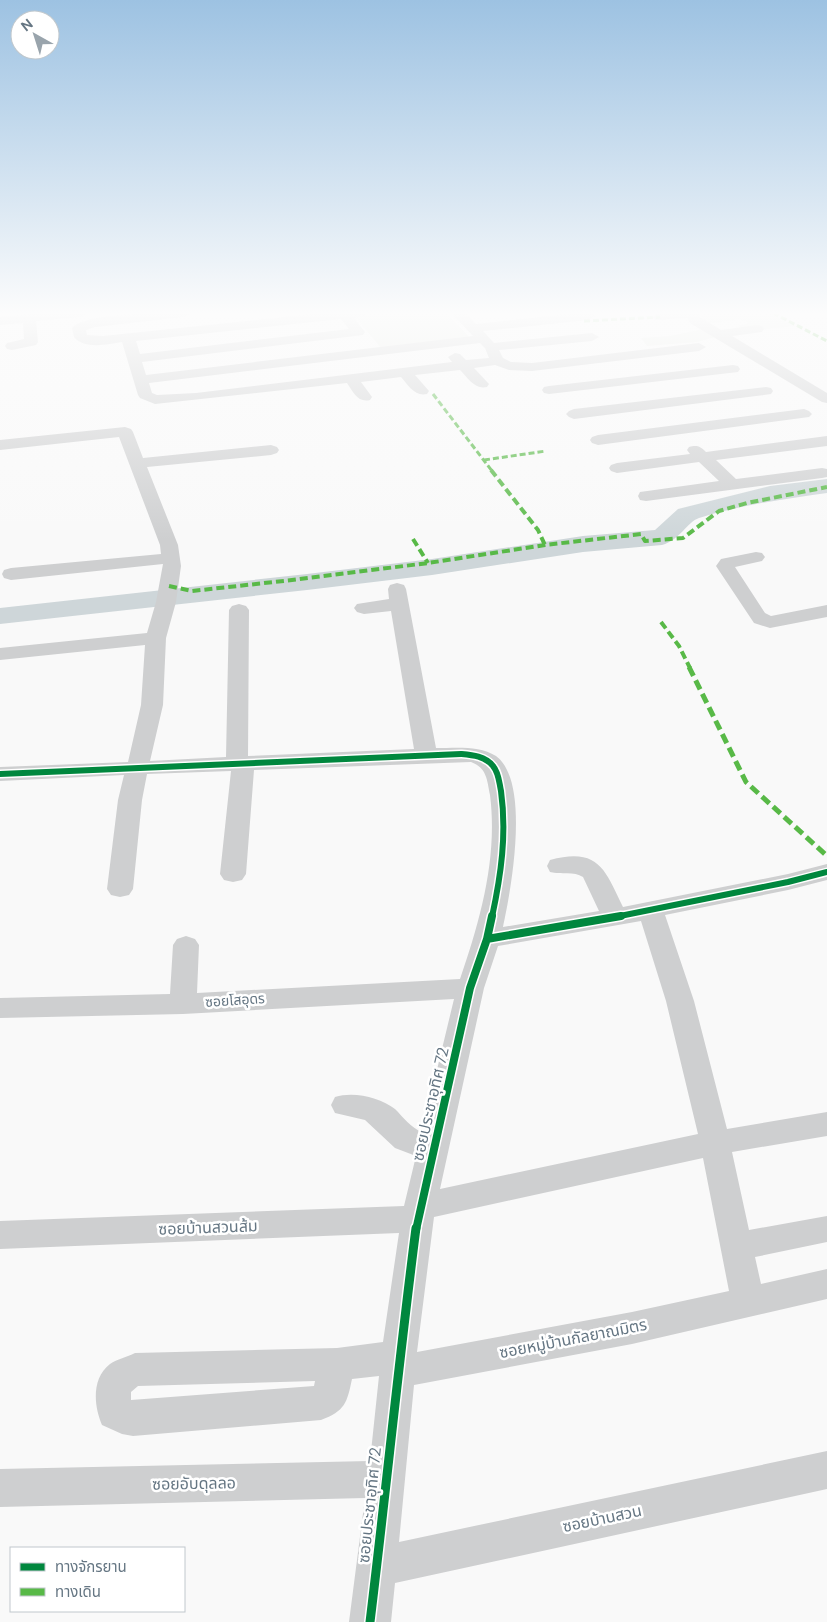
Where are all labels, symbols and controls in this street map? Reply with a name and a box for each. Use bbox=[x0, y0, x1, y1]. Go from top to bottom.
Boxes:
north arrow bbox=[10, 10, 60, 60]
text: N bbox=[17, 15, 36, 35]
street label: ซอยโสอุดร bbox=[205, 989, 266, 1011]
street label: ซอยประชาอุทิศ 72 bbox=[407, 1045, 454, 1163]
street label: ซอยบ้านสวนส้ม bbox=[158, 1215, 258, 1240]
street label: ซอยหมู่บ้านกัลยาณมิตร bbox=[498, 1314, 649, 1363]
street label: ซอยประชาอุทิศ 72 bbox=[353, 1446, 386, 1564]
street label: ซอยอับดุลลอ bbox=[152, 1472, 236, 1495]
street label: ซอยบ้านสวน bbox=[561, 1500, 644, 1537]
legend bbox=[10, 1547, 185, 1612]
text: ทางจักรยาน bbox=[55, 1557, 127, 1577]
text: ทางเดิน bbox=[55, 1582, 101, 1602]

